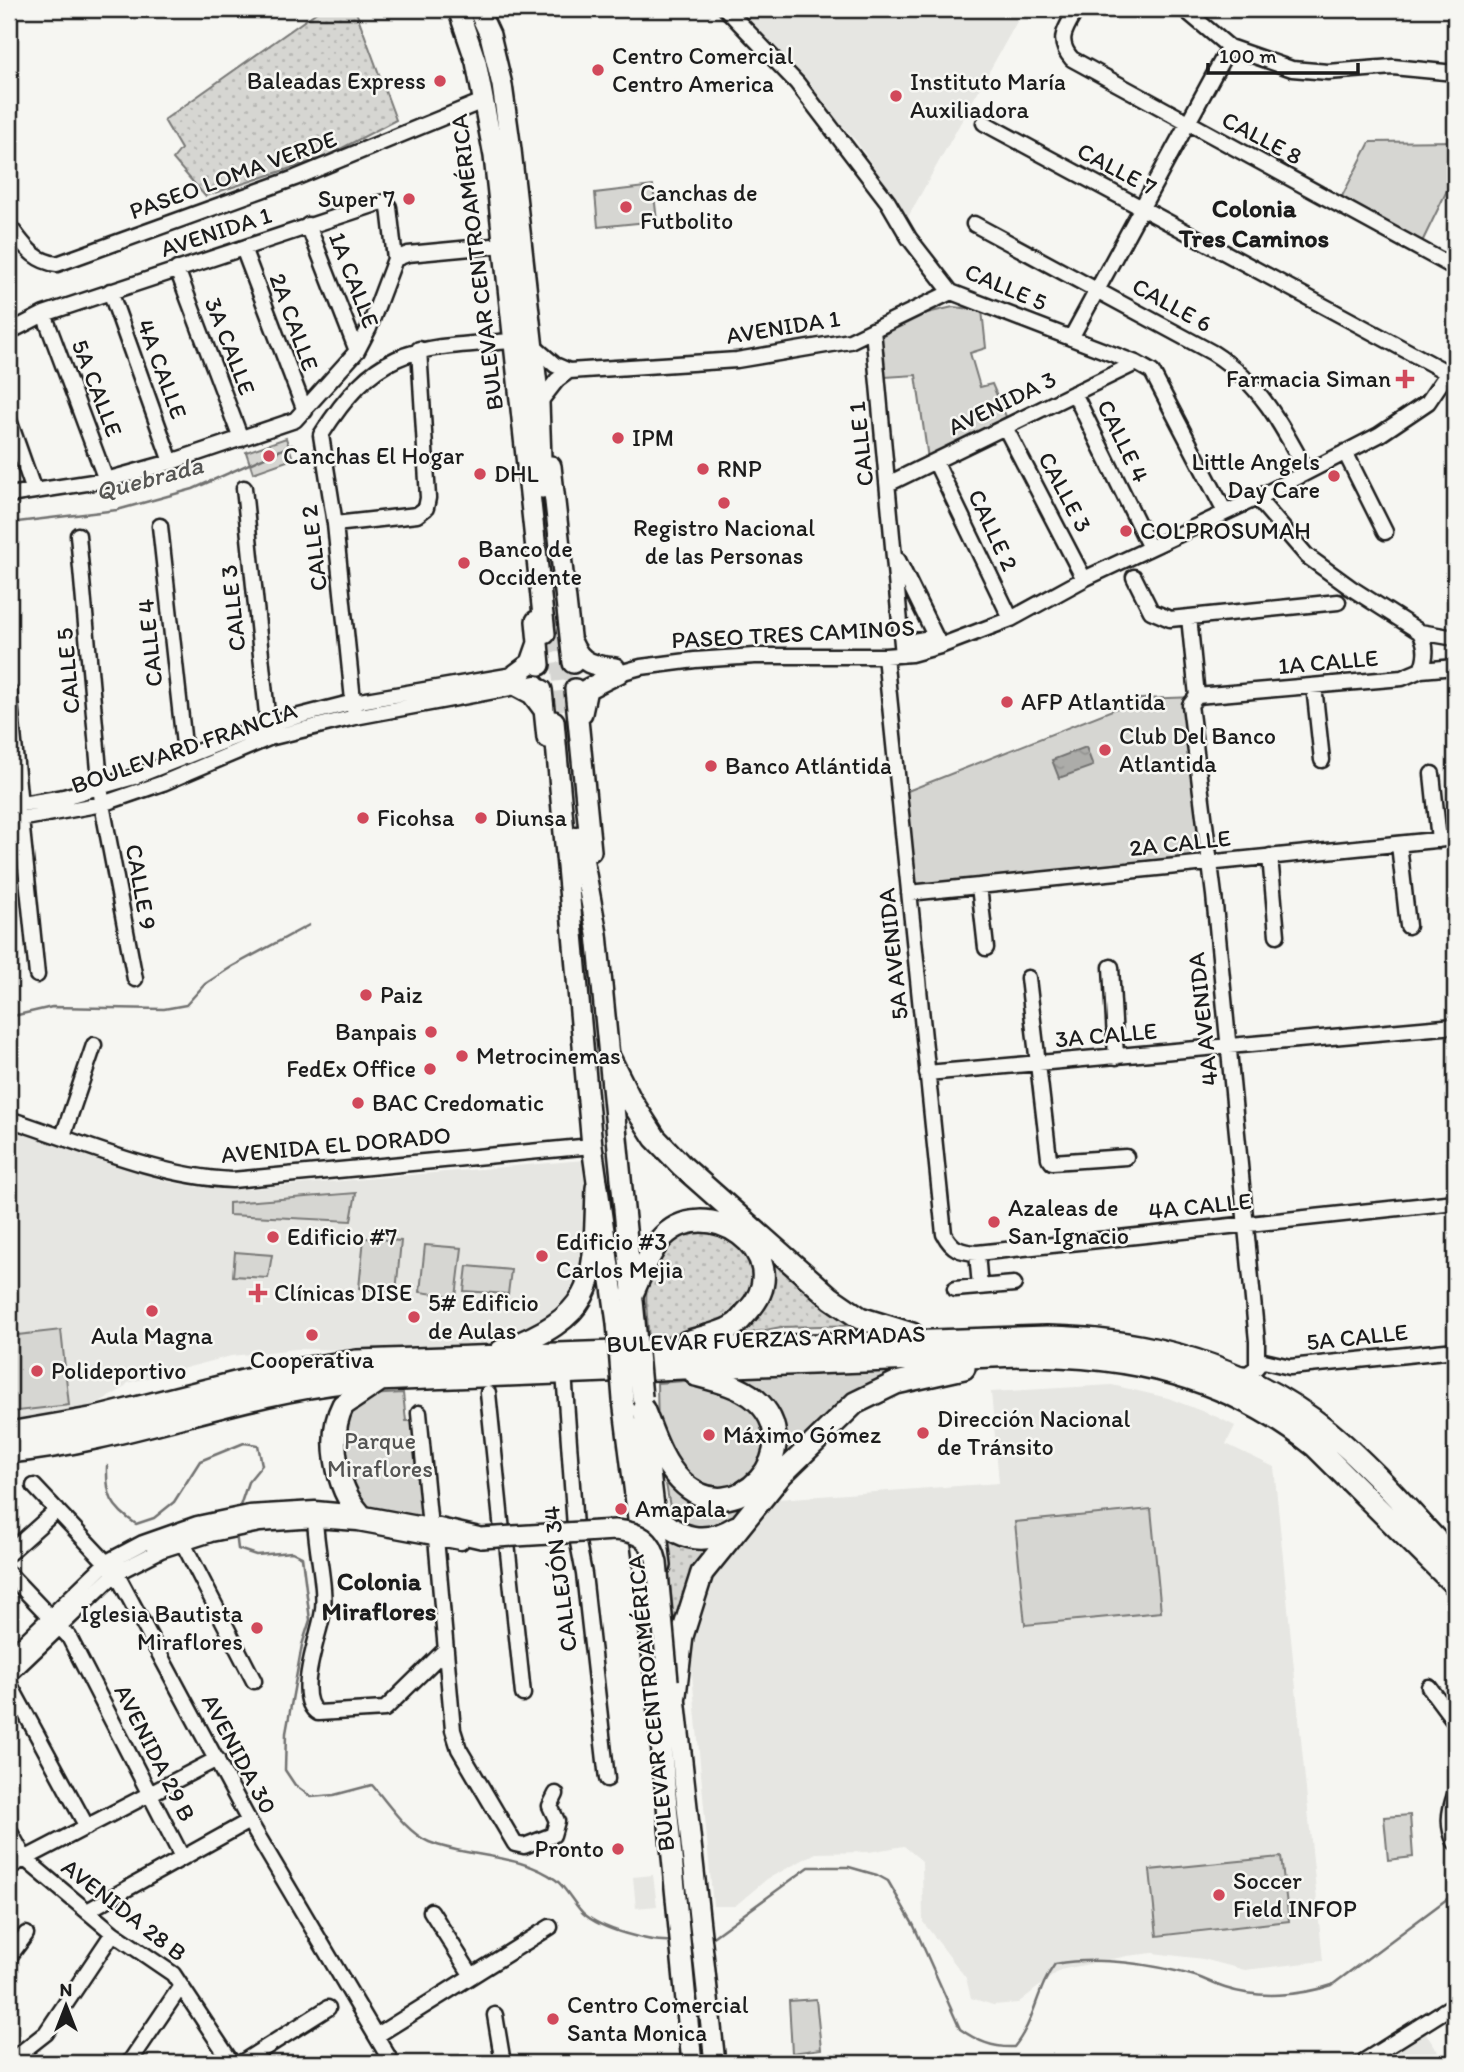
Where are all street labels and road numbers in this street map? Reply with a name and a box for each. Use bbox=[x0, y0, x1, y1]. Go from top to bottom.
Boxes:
street label: CALLE 8 bbox=[1217, 104, 1307, 171]
street label: BULEVAR CENTROAMÉRICA bbox=[444, 112, 509, 412]
street label: PASEO LOMA VERDE bbox=[125, 124, 340, 226]
street label: CALLE 7 bbox=[1073, 136, 1162, 202]
street label: AVENIDA 1 bbox=[157, 200, 275, 263]
street label: 1A CALLE bbox=[323, 228, 386, 332]
street label: CALLE 5 bbox=[961, 256, 1052, 317]
street label: 2A CALLE bbox=[263, 269, 325, 375]
street label: CALLE 6 bbox=[1127, 271, 1217, 338]
street label: 3A CALLE bbox=[199, 293, 262, 399]
street label: AVENIDA 1 bbox=[724, 303, 842, 350]
street label: 4A CALLE bbox=[131, 315, 194, 422]
street label: 5A CALLE bbox=[66, 335, 129, 440]
street label: AVENIDA 3 bbox=[943, 364, 1061, 441]
street label: CALLE 4 bbox=[1091, 395, 1156, 487]
street label: CALLE 1 bbox=[842, 400, 879, 488]
street label: CALLE 3 bbox=[1032, 447, 1099, 537]
street label: CALLE 2 bbox=[962, 484, 1025, 575]
street label: CALLE 2 bbox=[294, 503, 333, 593]
street label: CALLE 3 bbox=[214, 563, 251, 653]
street label: CALLE 4 bbox=[130, 598, 169, 688]
street label: PASEO TRES CAMINOS bbox=[671, 613, 915, 654]
street label: CALLE 5 bbox=[49, 627, 86, 715]
street label: 1A CALLE bbox=[1277, 643, 1379, 680]
street label: BOULEVARD FRANCIA bbox=[67, 695, 301, 800]
street label: 2A CALLE bbox=[1128, 823, 1232, 862]
street label: CALLE 9 bbox=[120, 842, 163, 932]
street label: 5A AVENIDA bbox=[871, 887, 914, 1021]
street label: 4A AVENIDA bbox=[1181, 951, 1224, 1087]
street label: 3A CALLE bbox=[1054, 1016, 1158, 1053]
street label: AVENIDA EL DORADO bbox=[220, 1120, 452, 1169]
street label: 4A CALLE bbox=[1147, 1186, 1253, 1225]
street label: 5A CALLE bbox=[1305, 1317, 1409, 1356]
street label: BULEVAR FUERZAS ARMADAS bbox=[606, 1318, 926, 1359]
street label: CALLEJÓN 34 bbox=[536, 1504, 583, 1654]
street label: BULEVAR CENTROAMÉRICA bbox=[620, 1553, 681, 1853]
street label: AVENIDA 29 B bbox=[108, 1679, 202, 1826]
street label: AVENIDA 30 bbox=[196, 1689, 283, 1819]
street label: AVENIDA 28 B bbox=[56, 1852, 193, 1967]

